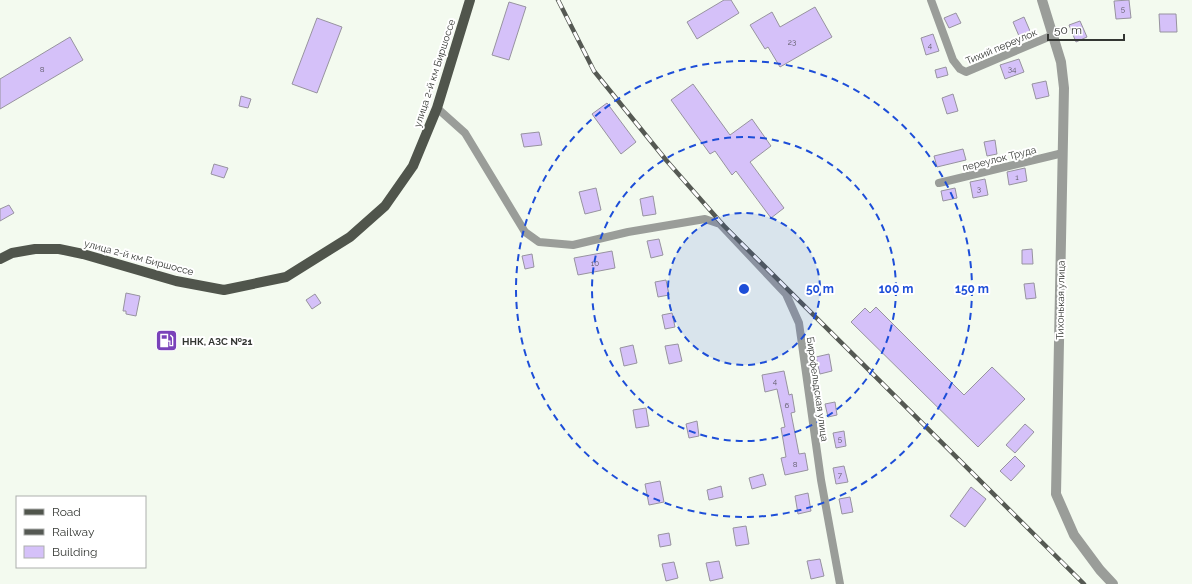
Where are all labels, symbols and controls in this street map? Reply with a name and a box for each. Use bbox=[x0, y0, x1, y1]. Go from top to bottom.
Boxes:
house number: 5 bbox=[1121, 4, 1126, 14]
scale bar bbox=[1048, 16, 1124, 42]
street label: улица 2-й км Биршоссе bbox=[412, 18, 457, 129]
text: 50 m bbox=[1054, 23, 1082, 37]
street label: Тихий переулок bbox=[964, 26, 1038, 66]
house number: 23 bbox=[788, 37, 796, 47]
house number: 4 bbox=[928, 40, 933, 50]
house number: 8 bbox=[40, 64, 45, 74]
house number: 34 bbox=[1008, 64, 1017, 74]
street label: переулок Труда bbox=[961, 144, 1037, 173]
house number: 1 bbox=[1015, 172, 1019, 182]
house number: 3 bbox=[977, 184, 981, 194]
street label: улица 2-й км Биршоссе bbox=[83, 238, 195, 277]
house number: 10 bbox=[591, 258, 599, 268]
street label: Тихонькая улица bbox=[1054, 260, 1067, 340]
centre of rings bbox=[737, 282, 751, 296]
text: 50 m bbox=[806, 282, 834, 296]
text: 100 m bbox=[879, 282, 913, 296]
text: 150 m bbox=[955, 282, 989, 296]
fuel station icon: ННК, АЗС №21 bbox=[154, 328, 180, 354]
place label: ННК, АЗС №21 bbox=[182, 336, 252, 347]
street label: Бирофельдская улица bbox=[805, 336, 830, 442]
house number: 4 bbox=[773, 376, 778, 386]
house number: 6 bbox=[785, 400, 790, 410]
house number: 5 bbox=[838, 434, 843, 444]
house number: 8 bbox=[793, 459, 798, 469]
house number: 7 bbox=[838, 470, 843, 480]
legend bbox=[16, 496, 146, 568]
text: Road bbox=[52, 505, 81, 519]
text: Railway bbox=[52, 525, 95, 539]
text: Building bbox=[52, 545, 98, 559]

